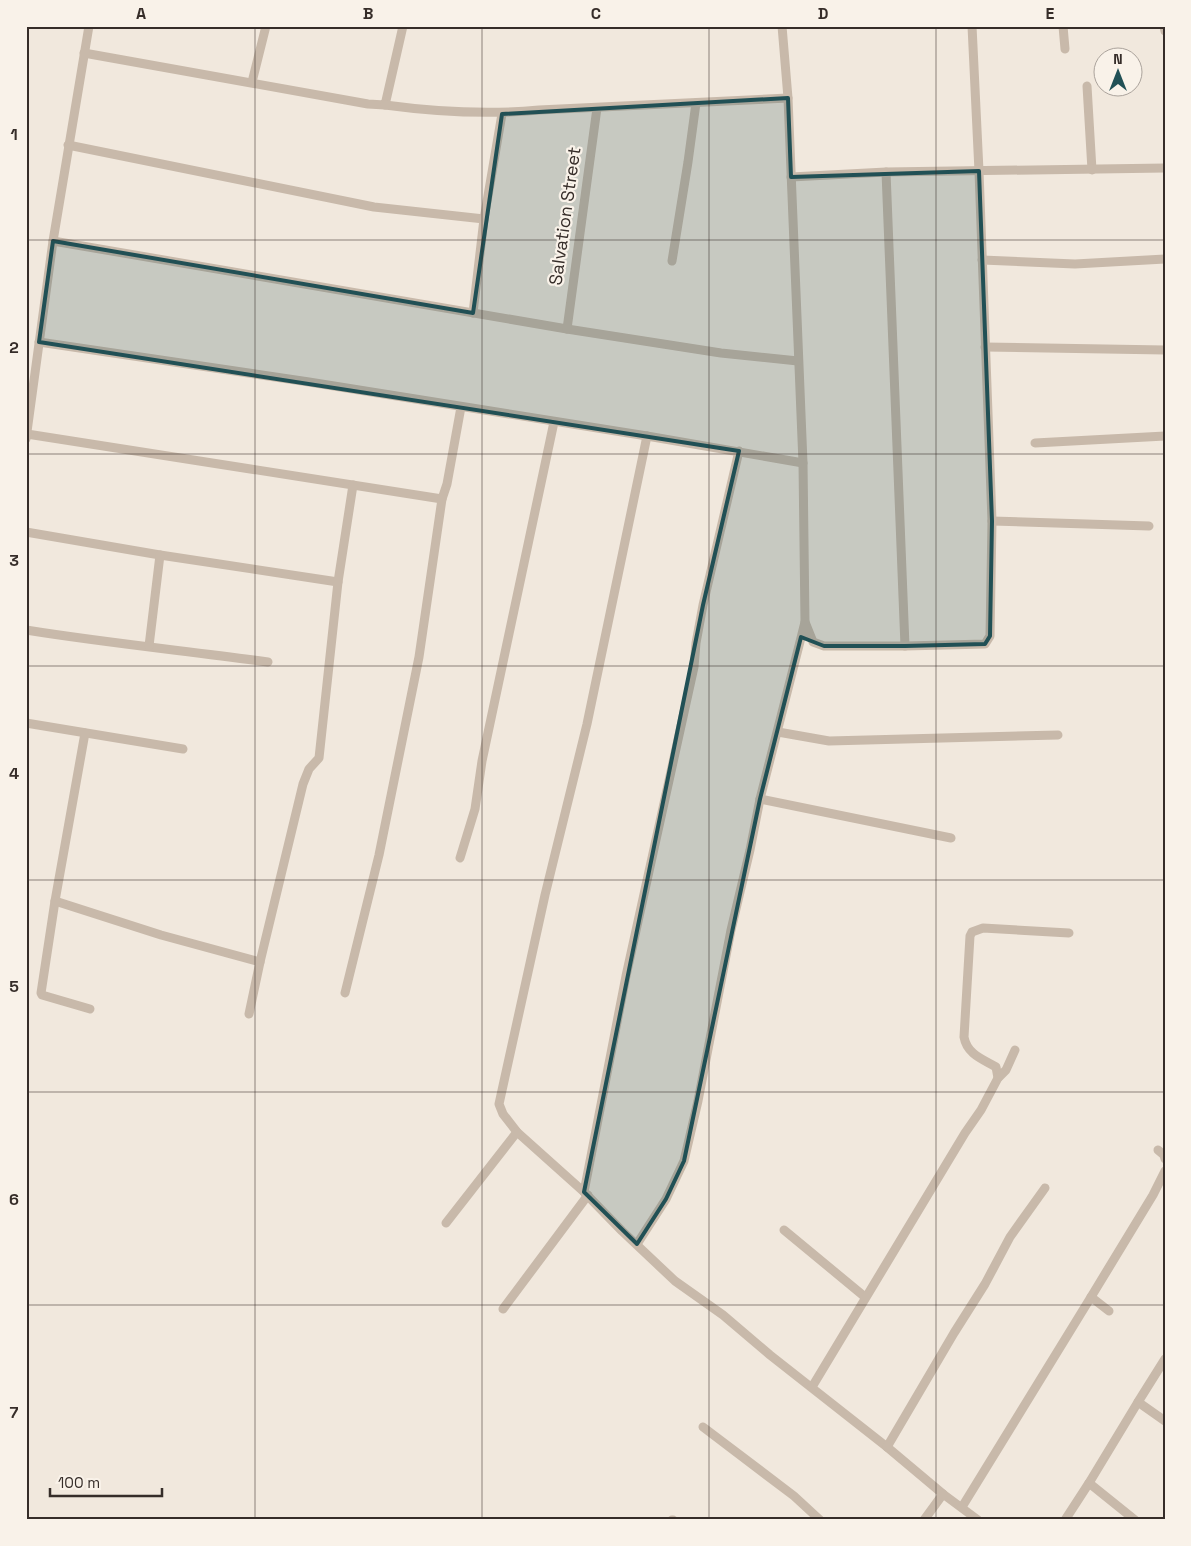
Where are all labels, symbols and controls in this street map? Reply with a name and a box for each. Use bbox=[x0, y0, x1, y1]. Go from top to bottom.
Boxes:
text: A bbox=[136, 3, 146, 24]
text: B bbox=[363, 3, 373, 24]
text: C bbox=[591, 3, 601, 24]
text: D bbox=[818, 3, 828, 24]
text: E bbox=[1046, 3, 1055, 24]
north arrow bbox=[1094, 48, 1144, 98]
text: N bbox=[1113, 50, 1123, 68]
text: 1 bbox=[10, 124, 18, 145]
street label: Salvation Street bbox=[543, 145, 586, 287]
text: 2 bbox=[9, 337, 19, 358]
text: 3 bbox=[9, 550, 19, 571]
text: 4 bbox=[9, 763, 19, 784]
text: 5 bbox=[9, 976, 19, 997]
text: 6 bbox=[9, 1189, 19, 1210]
text: 7 bbox=[10, 1402, 19, 1423]
scale bar bbox=[50, 1466, 162, 1498]
text: 100 m bbox=[58, 1473, 100, 1492]

